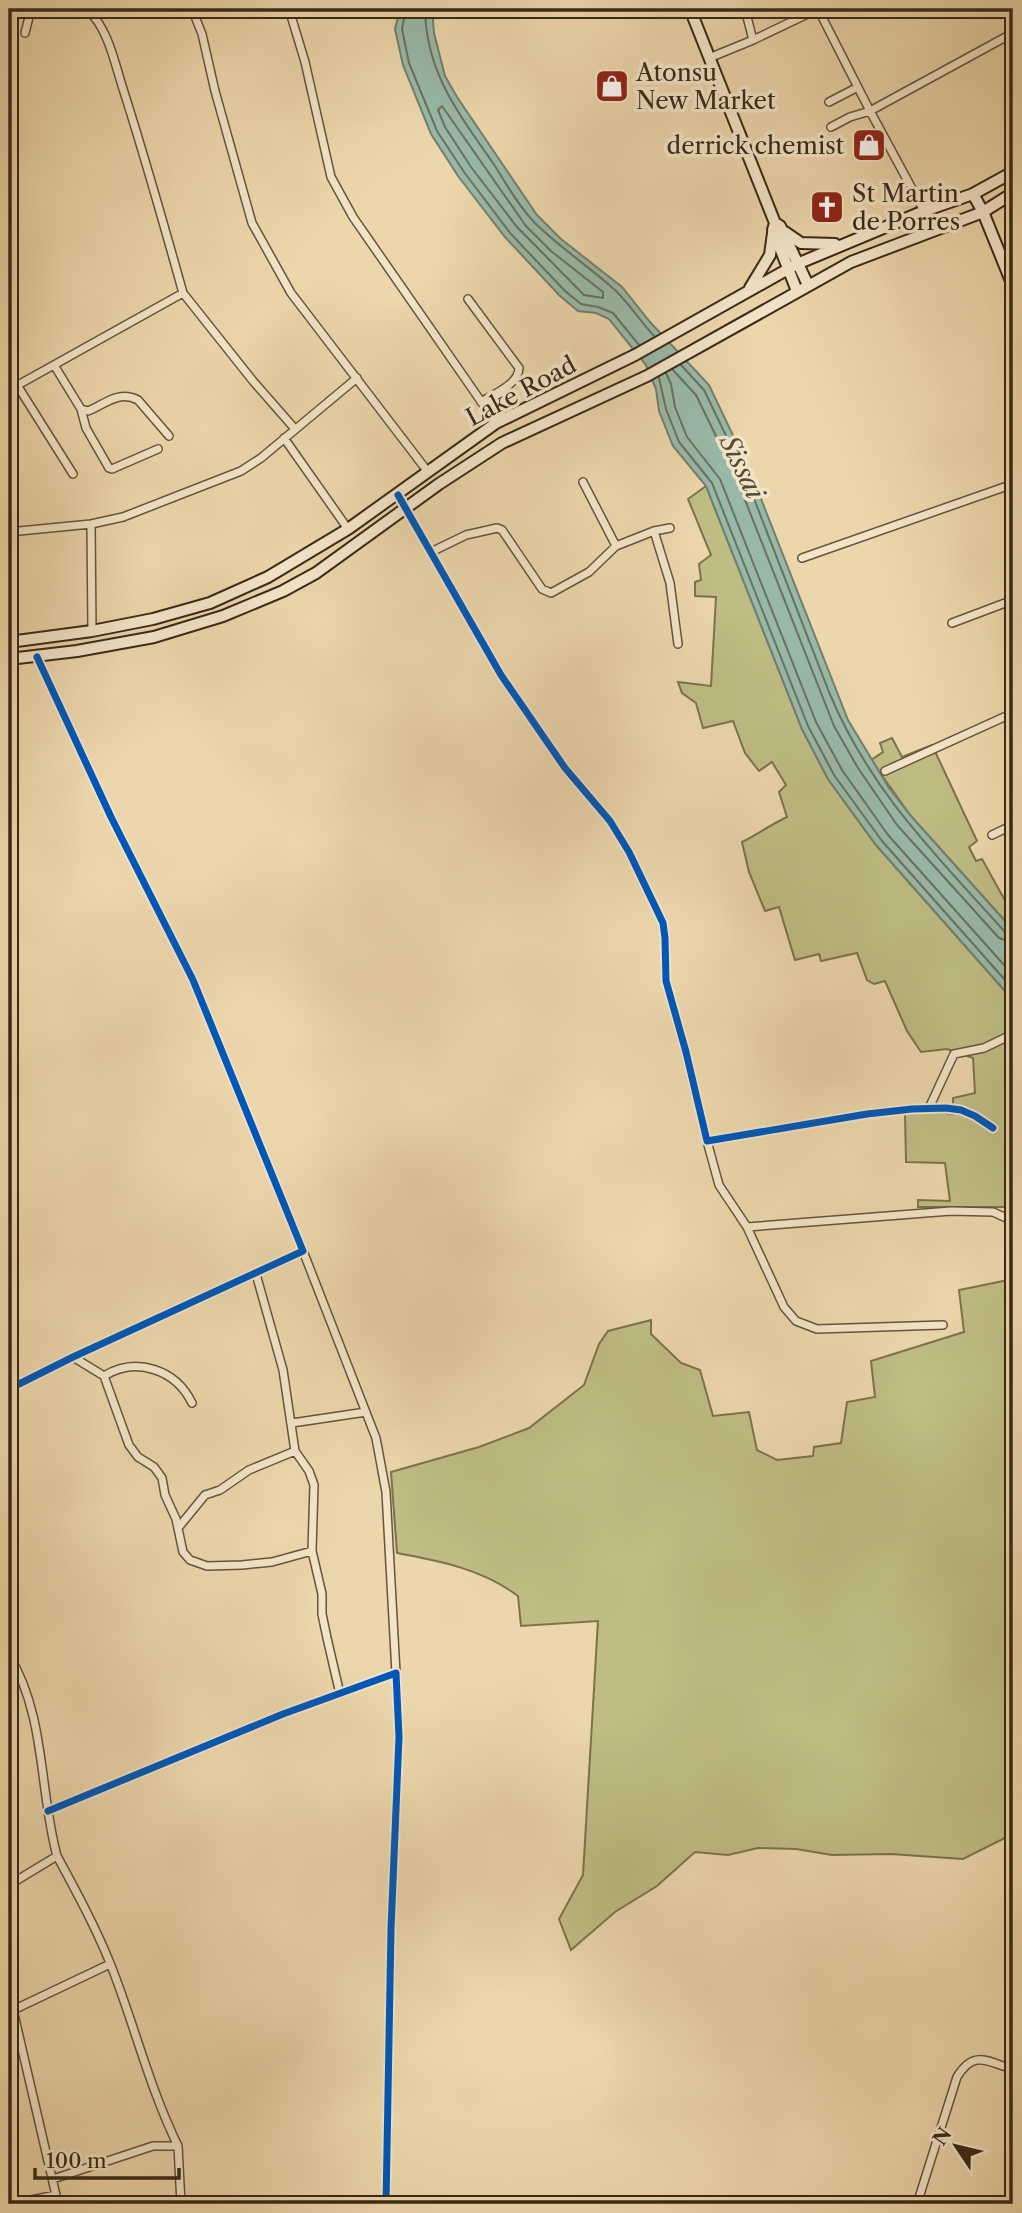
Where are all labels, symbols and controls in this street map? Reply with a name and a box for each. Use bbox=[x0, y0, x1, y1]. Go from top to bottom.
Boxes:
place label: Atonsu New Market bbox=[635, 58, 776, 115]
shop icon: Atonsu New Market bbox=[593, 67, 631, 105]
shop icon: derrick chemist bbox=[850, 126, 888, 164]
place label: derrick chemist bbox=[667, 131, 845, 160]
place label: St Martin de Porres bbox=[852, 179, 960, 236]
church icon: St Martin de Porres bbox=[808, 188, 846, 226]
street label: Lake Road bbox=[461, 350, 581, 432]
water label: Sissai bbox=[712, 428, 772, 506]
north arrow bbox=[920, 2112, 990, 2182]
text: N bbox=[928, 2123, 957, 2150]
scale bar bbox=[35, 2136, 178, 2180]
text: 100 m bbox=[46, 2148, 107, 2173]

